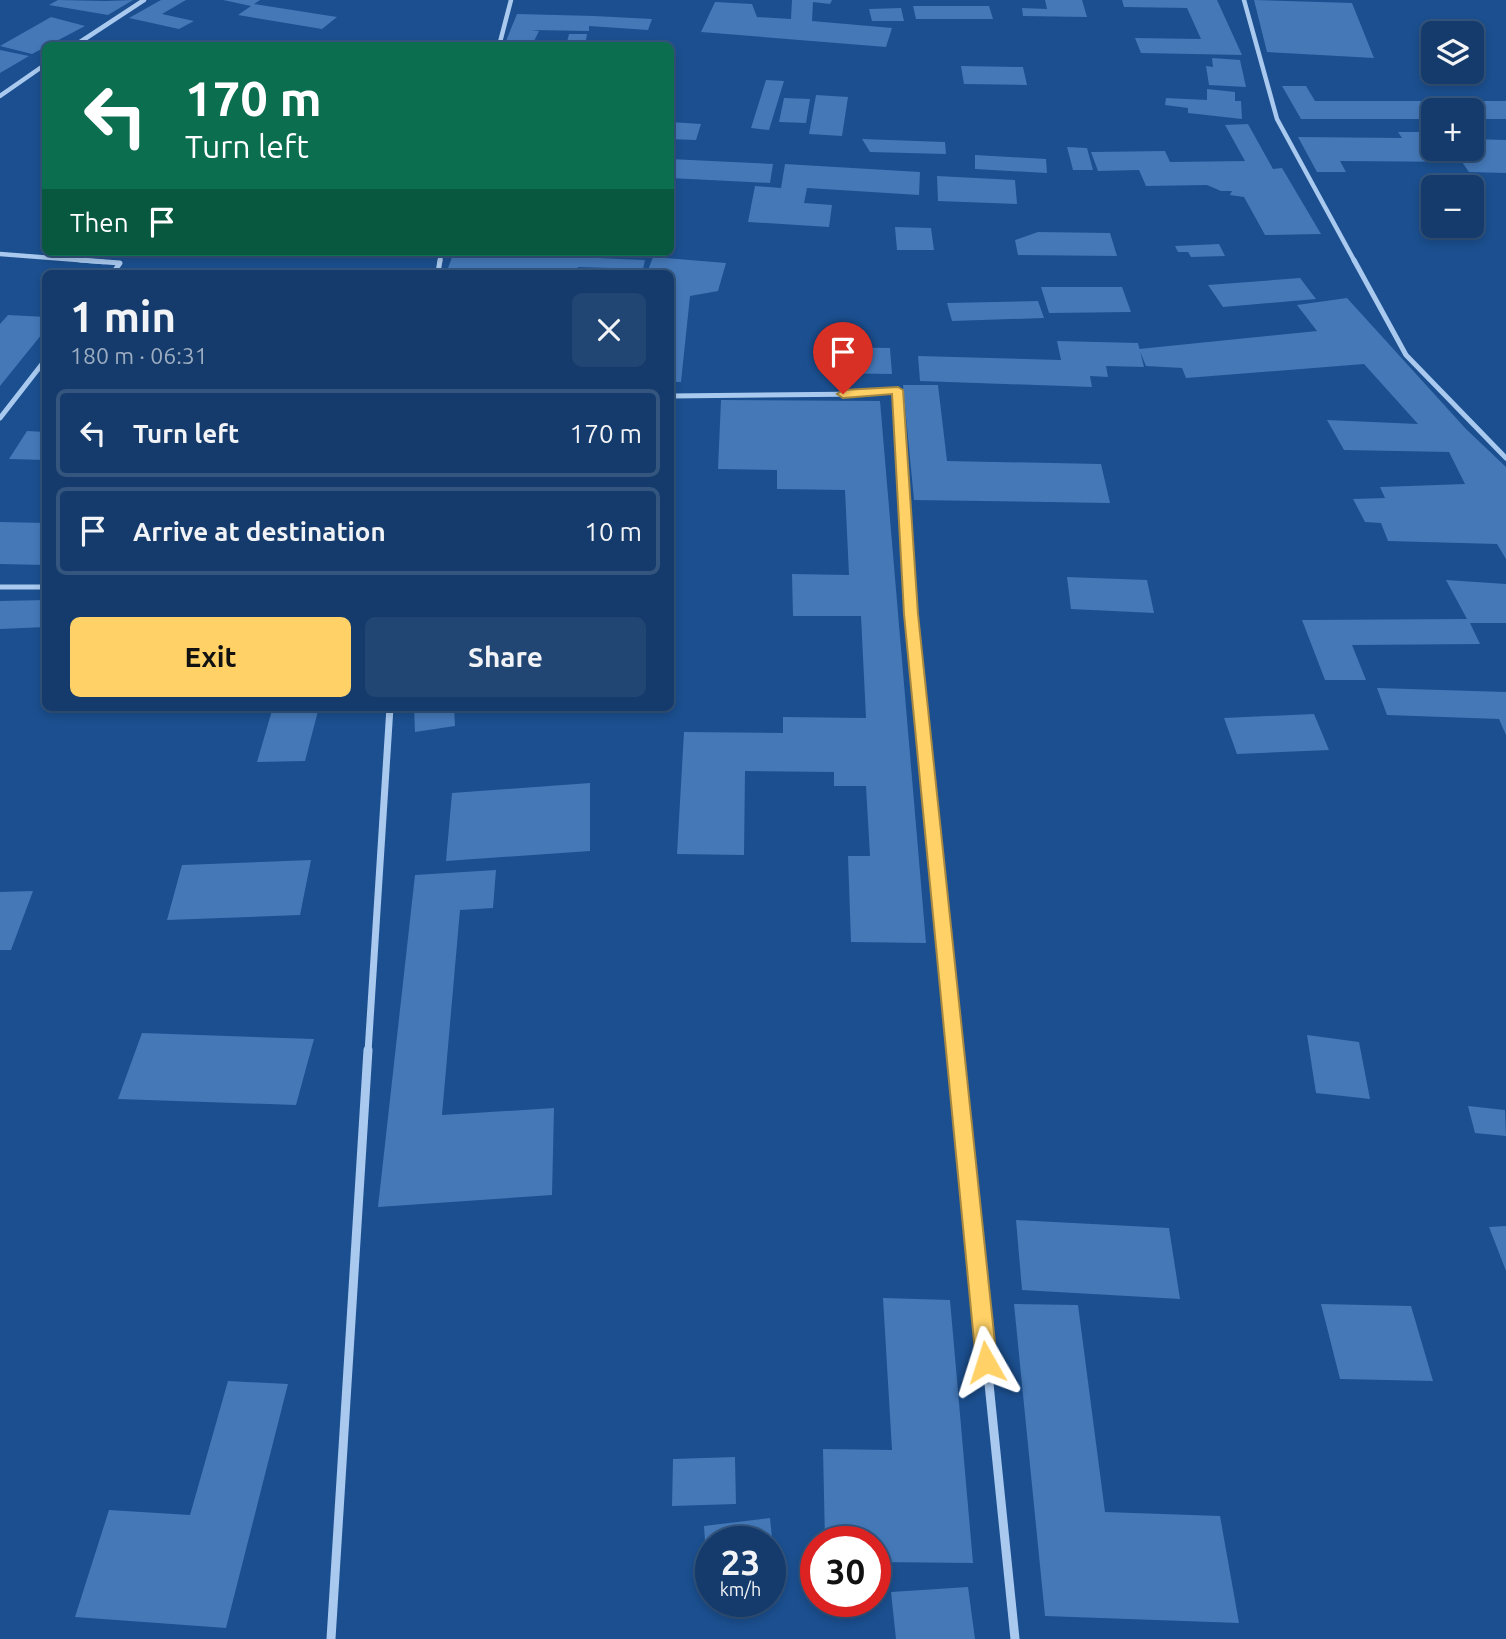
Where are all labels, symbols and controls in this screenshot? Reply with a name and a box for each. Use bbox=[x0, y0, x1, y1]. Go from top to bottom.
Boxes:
map controls bbox=[1421, 21, 1484, 238]
button: layers bbox=[1421, 21, 1484, 84]
icon: left bbox=[70, 70, 161, 161]
text: 170 m bbox=[185, 70, 322, 125]
button: + bbox=[1421, 98, 1484, 161]
text: Turn left bbox=[185, 128, 309, 164]
button: − bbox=[1421, 175, 1484, 238]
icon: arrive bbox=[143, 203, 181, 241]
text: Then bbox=[70, 208, 129, 237]
text: 1 min bbox=[70, 293, 176, 340]
button: close bbox=[572, 293, 646, 367]
pin bbox=[813, 322, 873, 394]
icon: arrive bbox=[824, 333, 862, 371]
text: 180 m · 06:31 bbox=[70, 343, 208, 368]
icon: left bbox=[74, 414, 112, 452]
text: Turn left bbox=[133, 419, 239, 448]
text: 170 m bbox=[570, 419, 642, 448]
icon: arrive bbox=[74, 512, 112, 550]
text: Arrive at destination bbox=[133, 517, 386, 546]
text: 10 m bbox=[584, 517, 642, 546]
button: Exit bbox=[70, 617, 351, 697]
button: Share bbox=[365, 617, 646, 697]
position arrow bbox=[949, 1325, 1023, 1399]
speed limit sign: 30 bbox=[800, 1526, 891, 1617]
text: 23 bbox=[721, 1542, 760, 1582]
text: km/h bbox=[720, 1579, 761, 1599]

